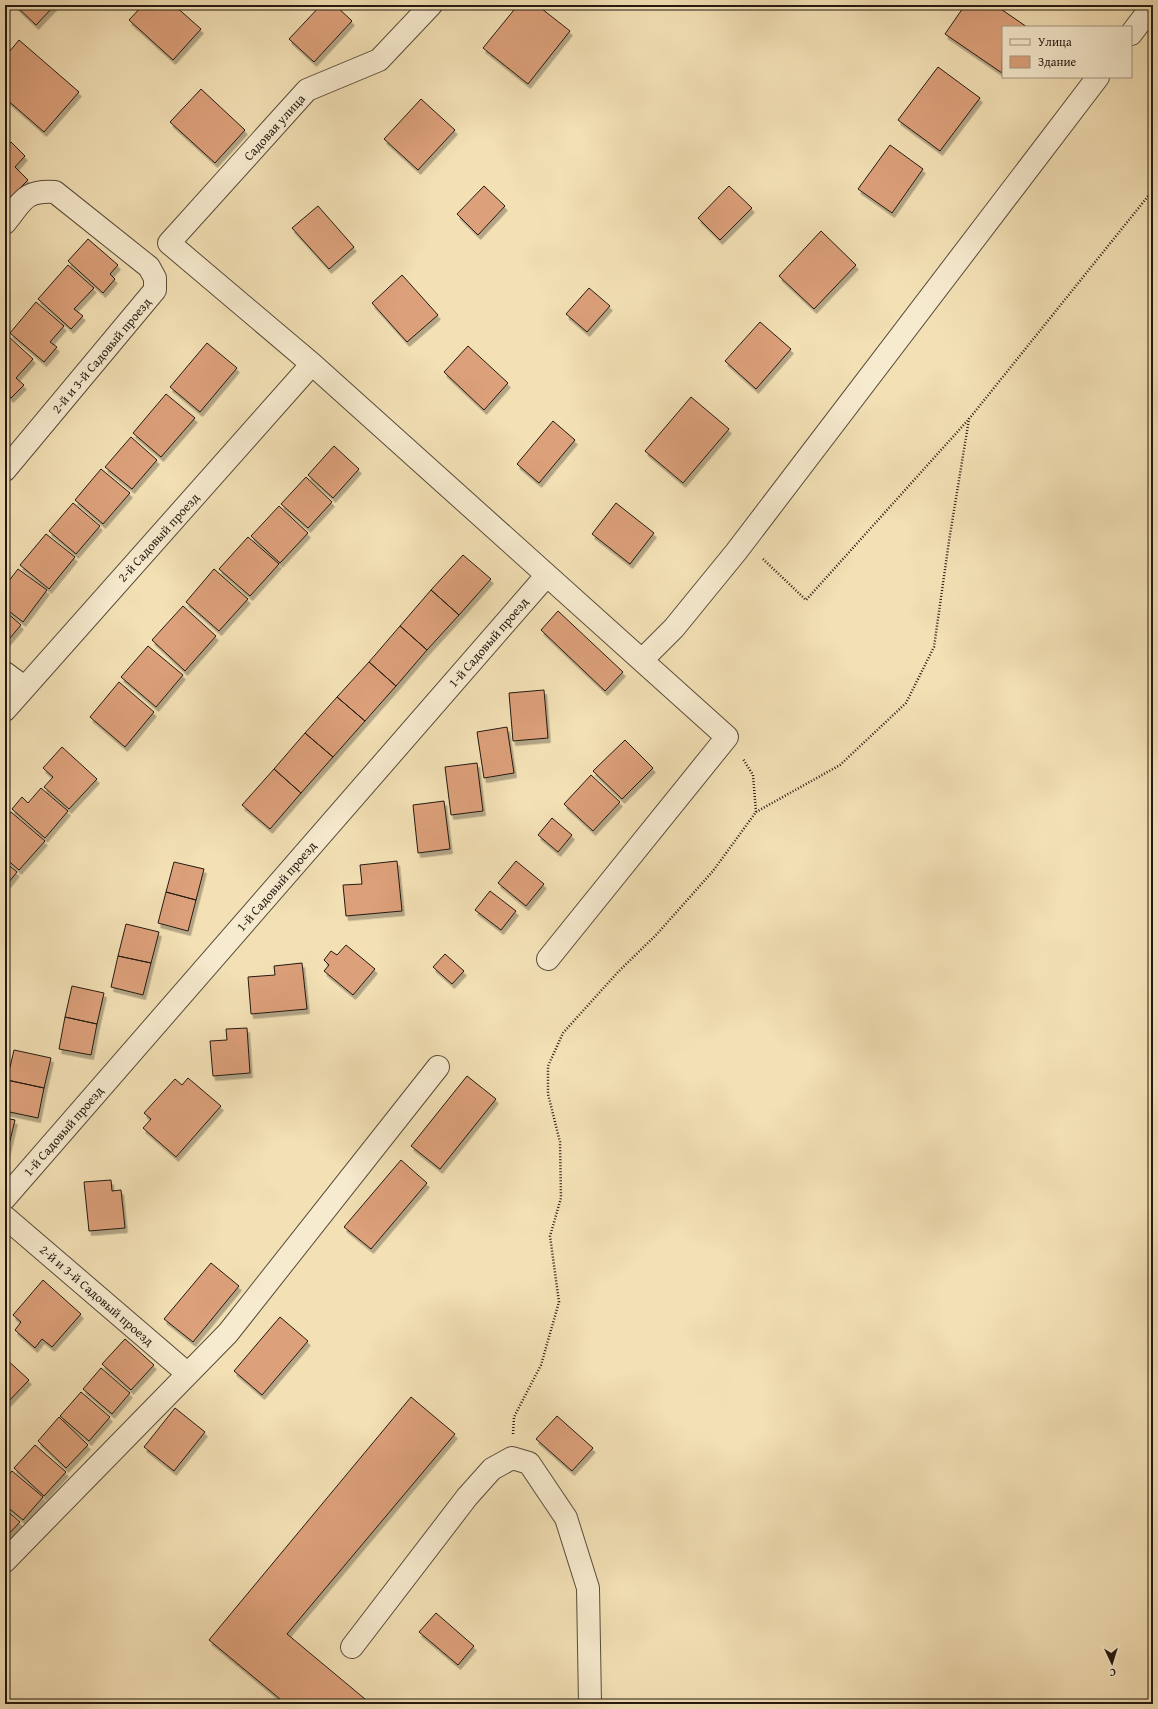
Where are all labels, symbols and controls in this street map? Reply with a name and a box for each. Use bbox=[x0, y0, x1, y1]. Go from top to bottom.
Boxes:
legend bbox=[1002, 26, 1132, 78]
text: Улица bbox=[1038, 33, 1072, 50]
text: Здание bbox=[1038, 53, 1077, 70]
street label: Садовая улица bbox=[239, 89, 310, 165]
street label: 2-й и 3-й Садовый проезд bbox=[47, 293, 156, 417]
street label: 2-й Садовый проезд bbox=[113, 489, 204, 586]
street label: 1-й Садовый проезд bbox=[444, 593, 533, 692]
street label: 1-й Садовый проезд bbox=[232, 837, 321, 936]
street label: 1-й Садовый проезд bbox=[19, 1082, 108, 1181]
street label: 2-й и 3-й Садовый проезд bbox=[35, 1240, 158, 1350]
north arrow bbox=[1092, 1643, 1132, 1683]
text: С bbox=[1109, 1665, 1116, 1681]

